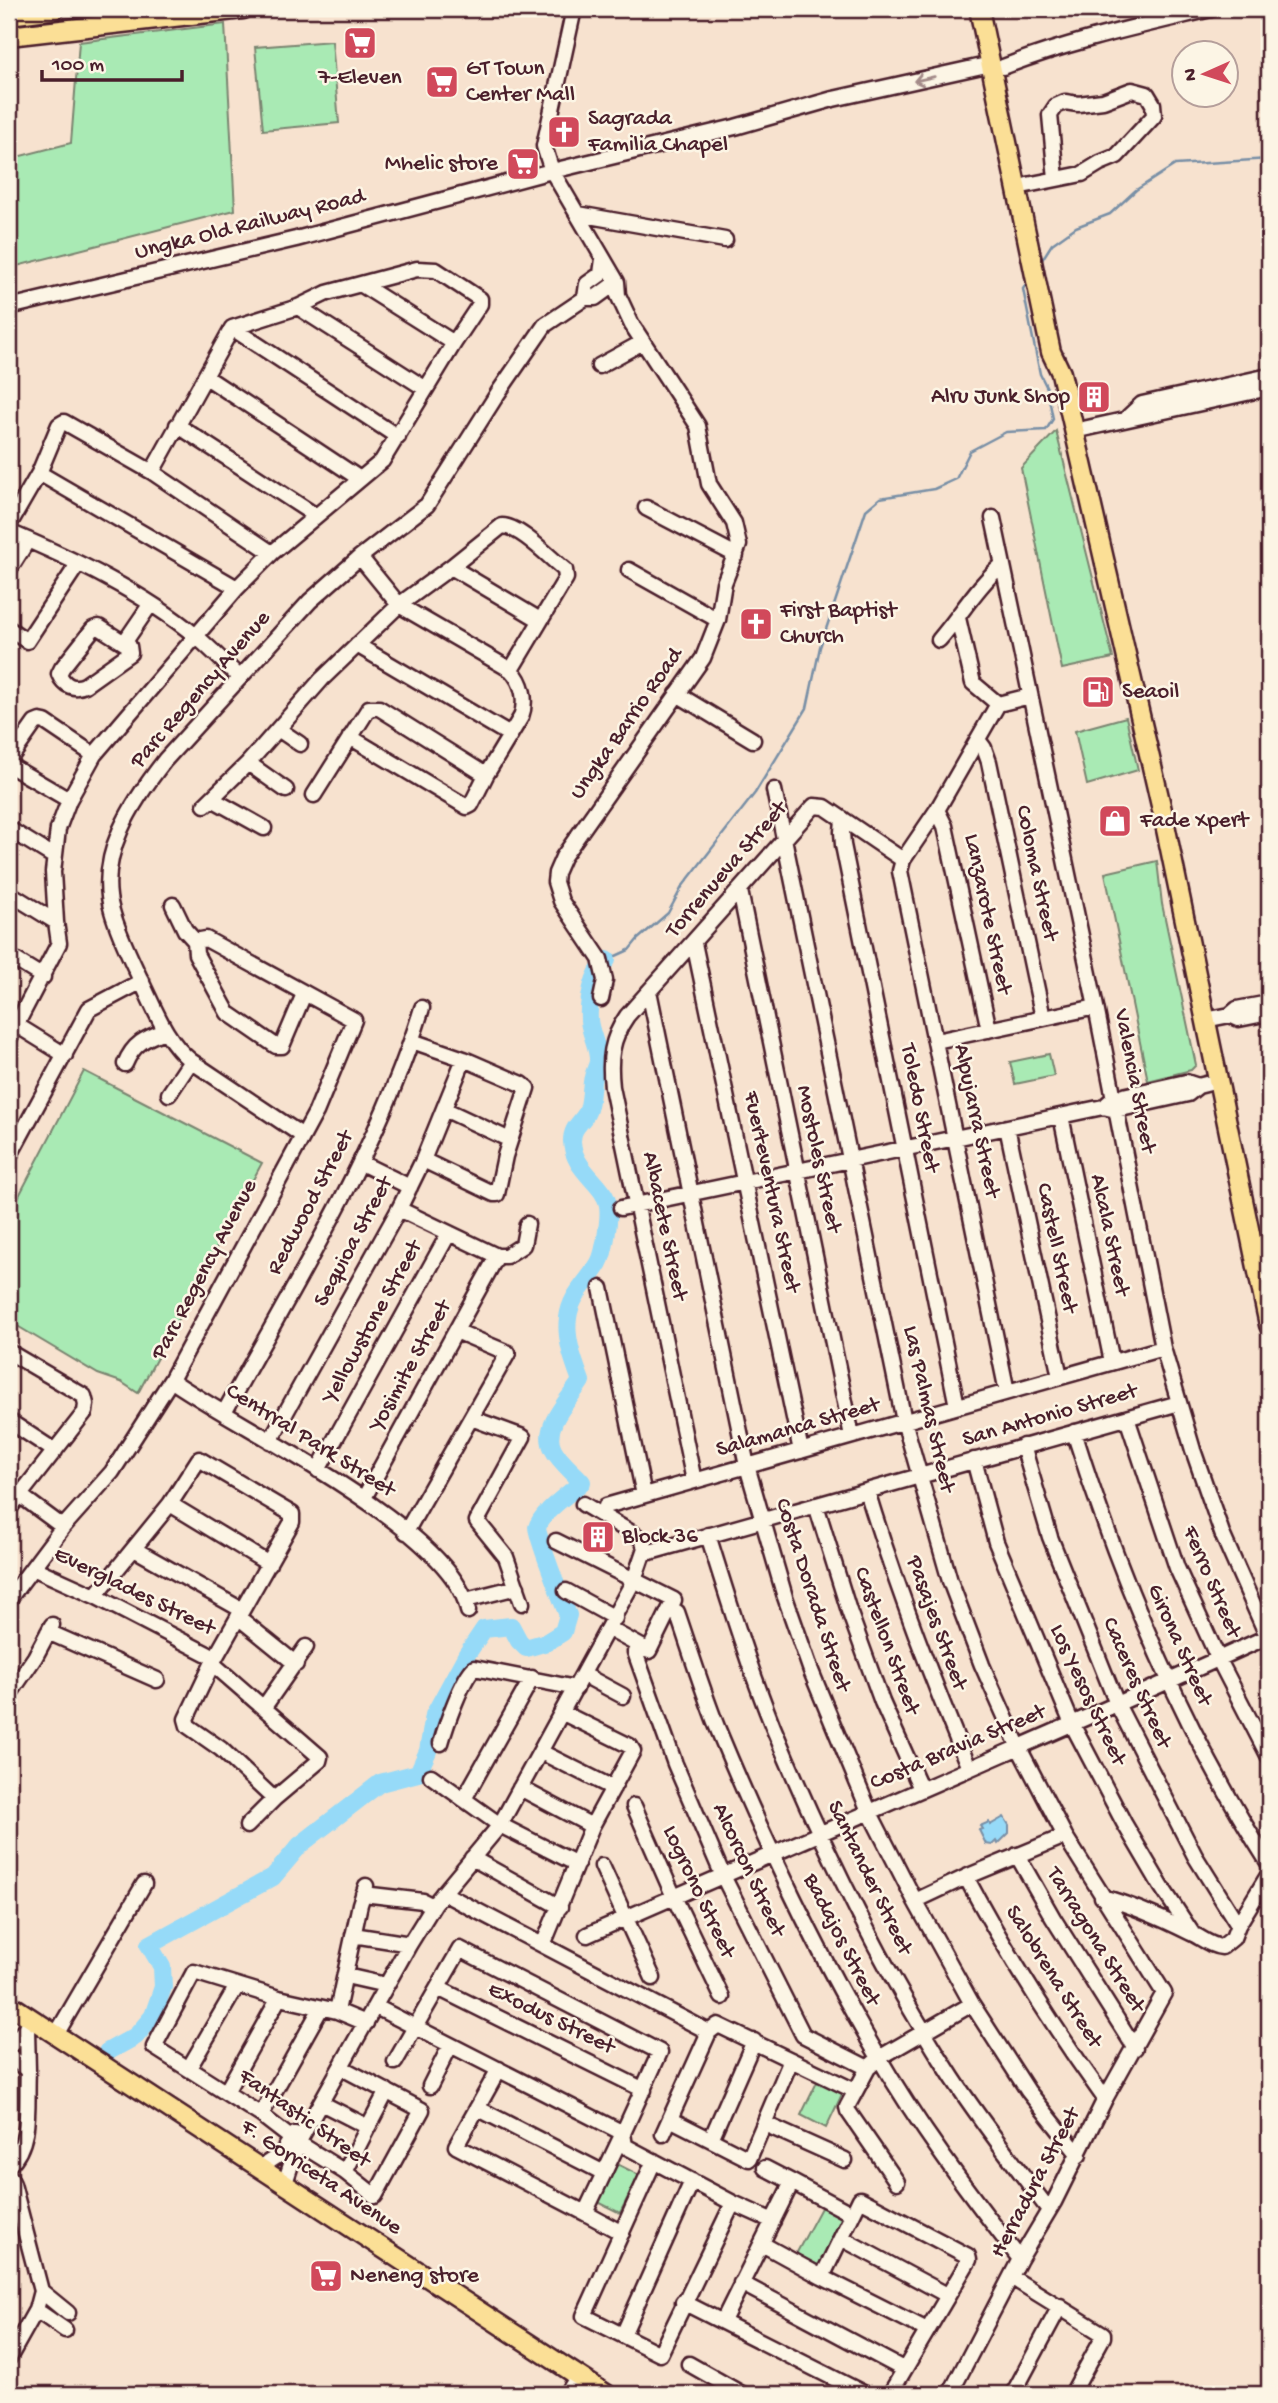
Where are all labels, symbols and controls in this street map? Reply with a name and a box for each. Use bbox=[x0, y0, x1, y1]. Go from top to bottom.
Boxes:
supermarket icon: 7-Eleven bbox=[341, 24, 379, 62]
scale bar bbox=[42, 38, 182, 82]
north arrow bbox=[1170, 38, 1240, 108]
text: 100 m bbox=[51, 54, 104, 79]
place label: GT Town Center Mall bbox=[466, 56, 575, 109]
supermarket icon: GT Town Center Mall bbox=[423, 63, 461, 101]
place label: 7-Eleven bbox=[317, 65, 402, 92]
text: N bbox=[1180, 68, 1203, 82]
one-way arrow bbox=[913, 73, 936, 86]
place label: Sagrada Familia Chapel bbox=[587, 106, 728, 159]
church icon: Sagrada Familia Chapel bbox=[545, 113, 583, 151]
supermarket icon: Mhelic store bbox=[504, 145, 542, 183]
place label: Mhelic store bbox=[385, 151, 499, 178]
street label: Ungka Old Railway Road bbox=[132, 183, 369, 267]
building icon: Alru Junk Shop bbox=[1075, 378, 1113, 416]
place label: Alru Junk Shop bbox=[931, 384, 1070, 411]
place label: First Baptist Church bbox=[779, 598, 898, 651]
street label: Parc Regency Avenue bbox=[124, 605, 278, 775]
church icon: First Baptist Church bbox=[737, 605, 775, 643]
street label: Ungka Barrio Road bbox=[565, 642, 690, 805]
fuel station icon: Seaoil bbox=[1079, 673, 1117, 711]
place label: Seaoil bbox=[1122, 679, 1179, 706]
street label: Torrenueva Street bbox=[659, 795, 795, 945]
shop icon: Fade Xpert bbox=[1096, 802, 1134, 840]
street label: Coloma Street bbox=[1009, 803, 1064, 945]
place label: Fade Xpert bbox=[1139, 808, 1250, 835]
street label: Lanzarote Street bbox=[957, 831, 1017, 998]
street label: Valencia Street bbox=[1107, 1006, 1161, 1157]
street label: Toledo Street bbox=[893, 1040, 945, 1176]
street label: Alpujarra Street bbox=[947, 1042, 1006, 1202]
street label: Mostoles Street bbox=[789, 1083, 847, 1237]
street label: Fuerteventura Street bbox=[736, 1088, 806, 1296]
street label: Redwood Street bbox=[262, 1125, 361, 1280]
street label: Albacete Street bbox=[635, 1149, 693, 1304]
street label: Sequioa Street bbox=[308, 1171, 400, 1312]
street label: Alcala Street bbox=[1083, 1172, 1135, 1300]
street label: Parc Regency Avenue bbox=[146, 1174, 264, 1366]
street label: Castell Street bbox=[1029, 1181, 1083, 1317]
street label: Yellowstone Street bbox=[316, 1235, 430, 1410]
street label: Yosimite Street bbox=[363, 1294, 459, 1438]
street label: Las Palmas Street bbox=[896, 1323, 961, 1496]
street label: Centrral Park Street bbox=[220, 1378, 401, 1505]
street label: San Antonio Street bbox=[960, 1378, 1142, 1454]
street label: Salamanca Street bbox=[713, 1391, 884, 1464]
street label: Costa Dorada Street bbox=[768, 1495, 856, 1696]
building icon: Block 36 bbox=[579, 1518, 617, 1556]
street label: Ferro Street bbox=[1175, 1521, 1247, 1643]
place label: Block 36 bbox=[621, 1524, 698, 1551]
street label: Everglades Street bbox=[49, 1541, 220, 1643]
street label: Pasajes Street bbox=[899, 1551, 973, 1695]
street label: Castellon Street bbox=[847, 1564, 926, 1720]
street label: Girona Street bbox=[1140, 1580, 1218, 1711]
street label: Caceres Street bbox=[1095, 1613, 1177, 1754]
street label: Los Yesos Street bbox=[1043, 1620, 1132, 1771]
street label: Costa Bravia Street bbox=[866, 1698, 1051, 1797]
street label: Santander Street bbox=[820, 1797, 919, 1961]
street label: Alcorcon Street bbox=[705, 1799, 791, 1942]
street label: Logrono Street bbox=[656, 1821, 741, 1964]
street label: Tarragona Street bbox=[1038, 1861, 1151, 2019]
street label: Badajos Street bbox=[796, 1869, 887, 2012]
street label: Salobrena Street bbox=[998, 1901, 1109, 2055]
street label: Exodus Street bbox=[483, 1977, 620, 2062]
street label: Fantastic Street bbox=[232, 2063, 377, 2175]
street label: Herradura Street bbox=[985, 2102, 1088, 2263]
street label: F. Gorriceta Avenue bbox=[234, 2114, 408, 2243]
supermarket icon: Neneng store bbox=[307, 2257, 345, 2295]
place label: Neneng store bbox=[350, 2263, 480, 2290]

